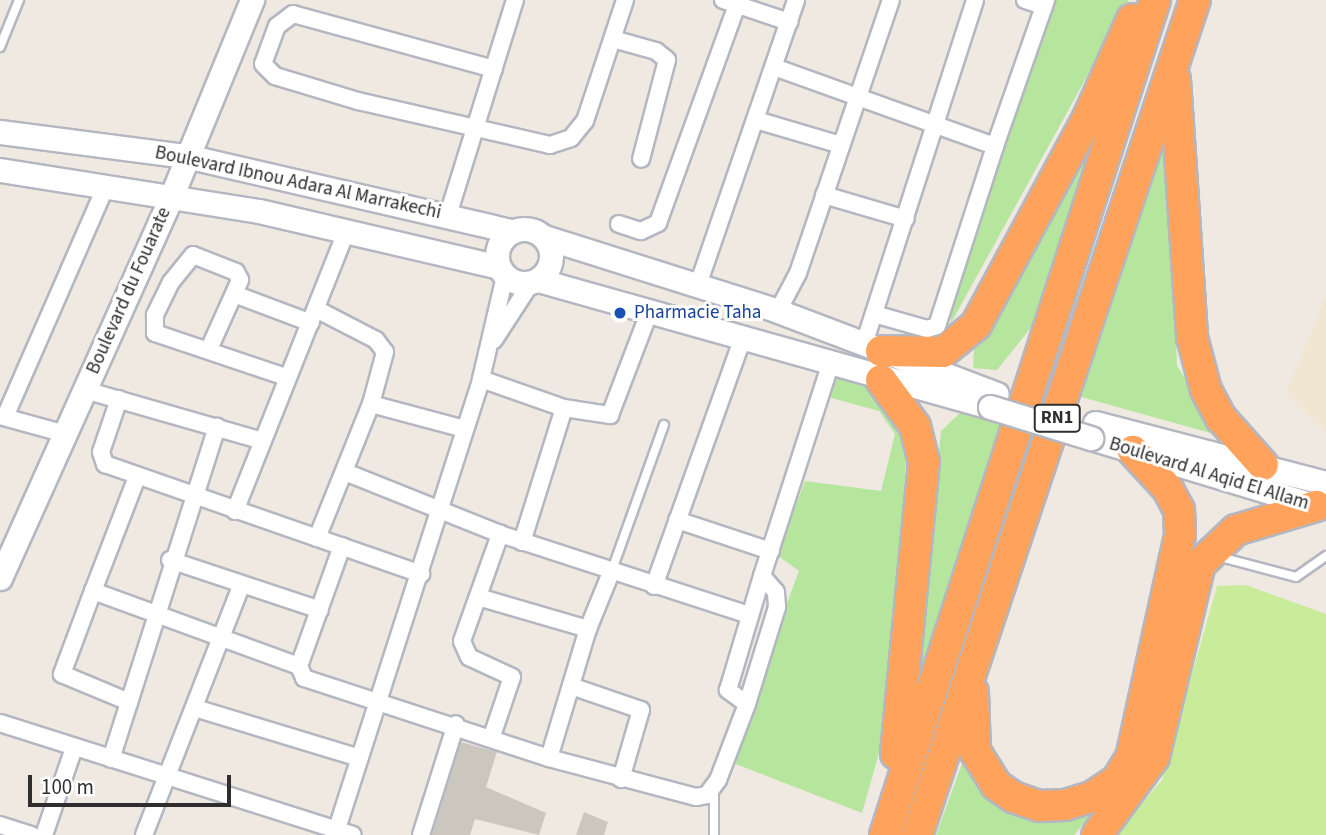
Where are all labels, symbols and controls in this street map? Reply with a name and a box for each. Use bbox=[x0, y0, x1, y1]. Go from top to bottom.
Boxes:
street label: Boulevard Ibnou Adara Al Marrakechi bbox=[153, 141, 443, 225]
street label: Boulevard du Fouarate bbox=[82, 204, 176, 378]
place label: Pharmacie Taha bbox=[634, 302, 761, 324]
marker: Pharmacie Taha bbox=[612, 305, 628, 321]
road number: RN1 bbox=[1032, 404, 1082, 432]
street label: Boulevard Al Aqid El Allam bbox=[1106, 433, 1312, 515]
scale bar bbox=[32, 762, 234, 806]
text: 100 m bbox=[41, 772, 94, 802]

